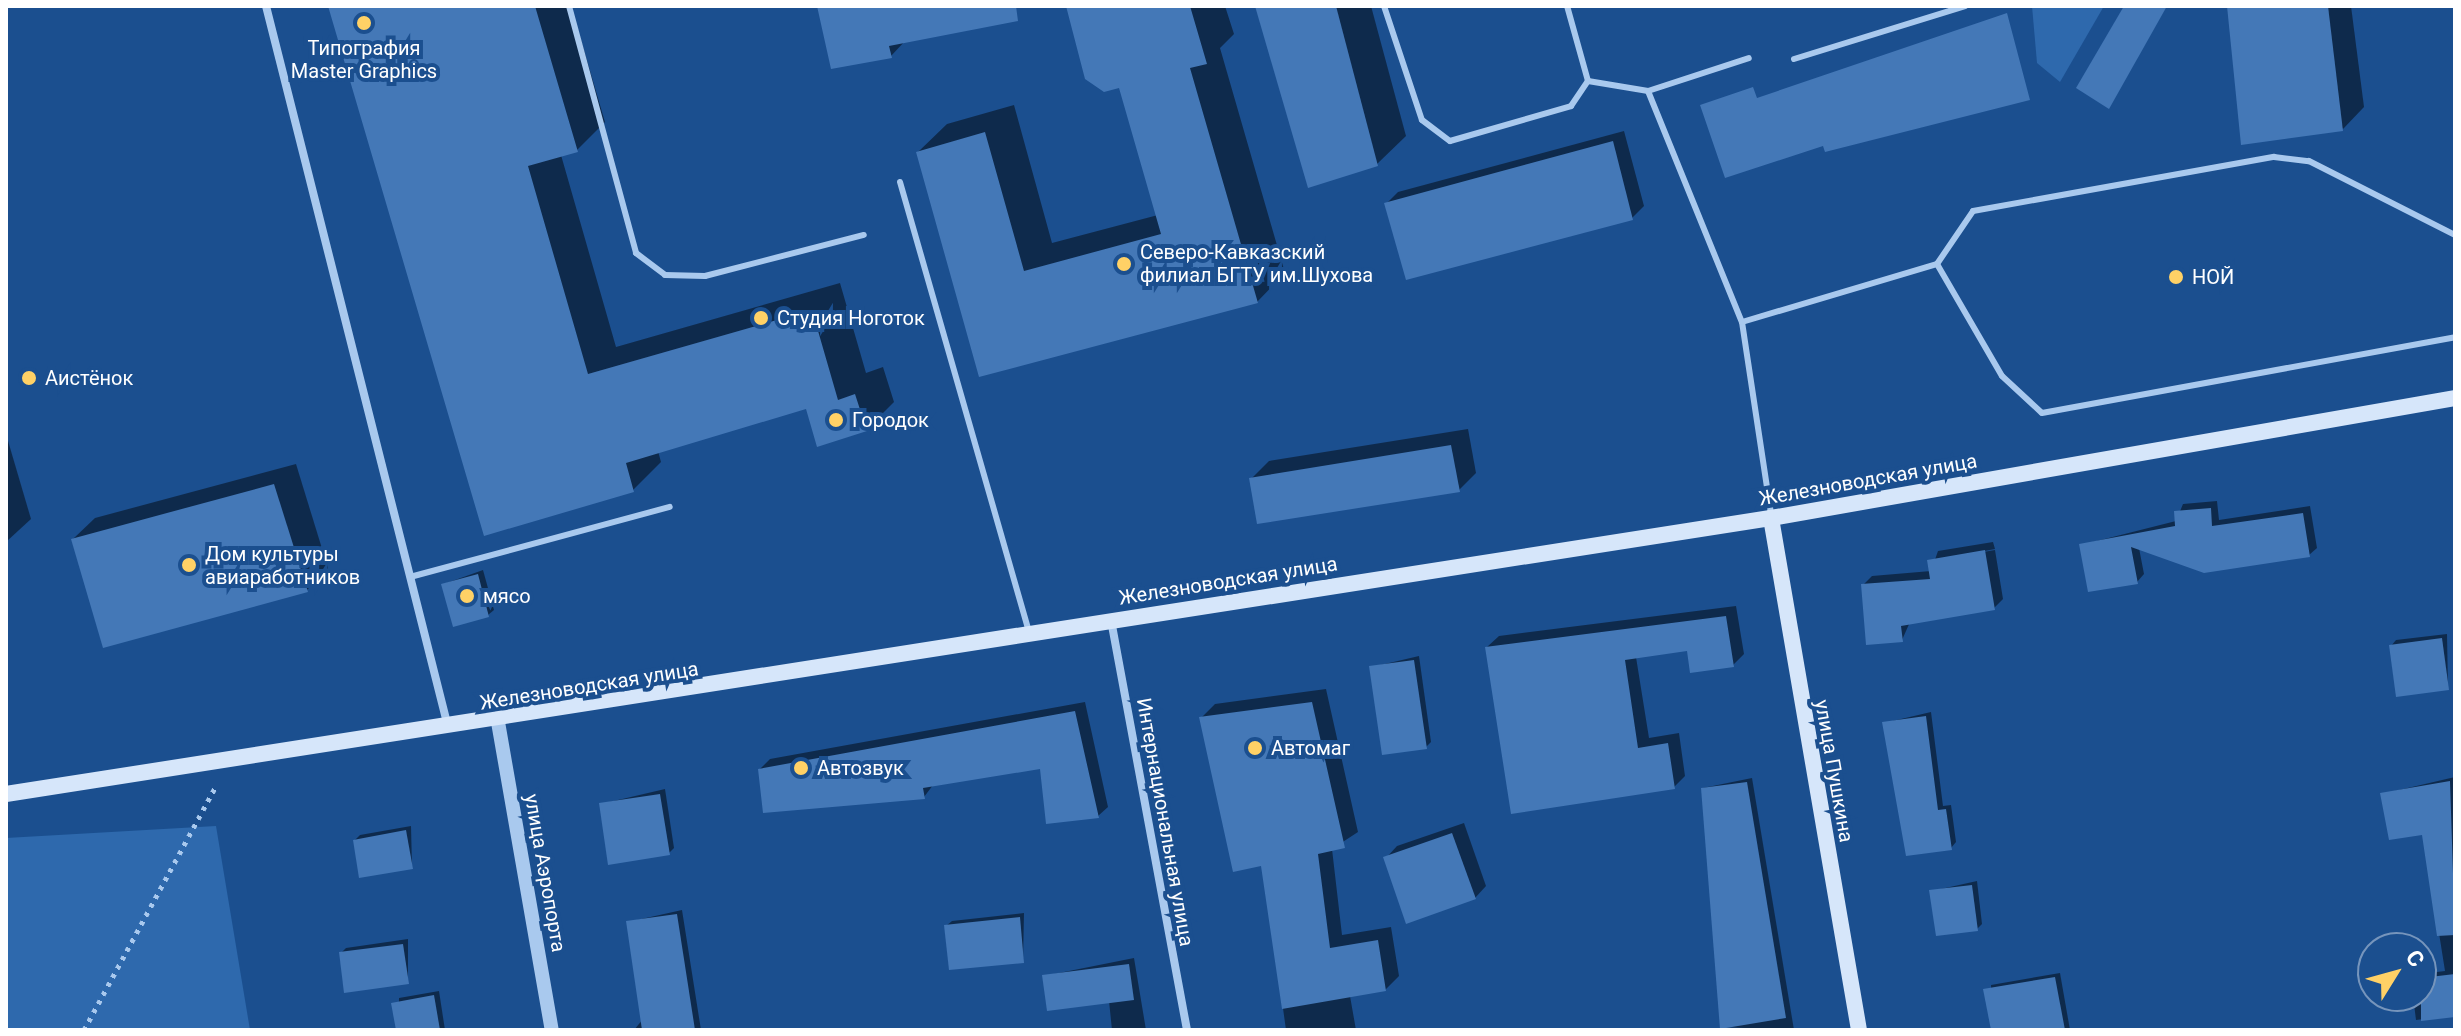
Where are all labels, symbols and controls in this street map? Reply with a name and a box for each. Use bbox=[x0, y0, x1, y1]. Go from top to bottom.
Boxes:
marker: Типография Master Graphics bbox=[355, 14, 373, 32]
place label: Типография Master Graphics bbox=[291, 36, 437, 83]
place label: Северо-Кавказский филиал БГТУ им.Шухова bbox=[1140, 240, 1373, 287]
marker: Северо-Кавказский филиал БГТУ им.Шухова bbox=[1115, 255, 1133, 273]
place label: НОЙ bbox=[2192, 265, 2234, 289]
marker: НОЙ bbox=[2167, 268, 2185, 286]
place label: Студия Ноготок bbox=[777, 306, 925, 330]
marker: Студия Ноготок bbox=[752, 309, 770, 327]
place label: Аистёнок bbox=[45, 366, 133, 390]
marker: Аистёнок bbox=[20, 369, 38, 387]
place label: Городок bbox=[852, 408, 929, 432]
marker: Городок bbox=[827, 411, 845, 429]
street label: Железноводская улица bbox=[1757, 449, 1979, 511]
place label: Дом культуры авиаработников bbox=[205, 542, 360, 589]
street label: Железноводская улица bbox=[1117, 552, 1339, 610]
marker: Дом культуры авиаработников bbox=[180, 556, 198, 574]
place label: мясо bbox=[483, 584, 531, 608]
marker: мясо bbox=[458, 587, 476, 605]
street label: Железноводская улица bbox=[478, 657, 700, 715]
street label: Интернациональная улица bbox=[1131, 696, 1199, 948]
street label: улица Пушкина bbox=[1810, 698, 1858, 844]
place label: Автомаг bbox=[1271, 736, 1350, 760]
marker: Автомаг bbox=[1246, 739, 1264, 757]
place label: Автозвук bbox=[817, 756, 904, 780]
marker: Автозвук bbox=[792, 759, 810, 777]
street label: улица Аэропорта bbox=[519, 792, 571, 954]
north arrow bbox=[2357, 932, 2437, 1012]
text: С bbox=[2401, 945, 2429, 972]

